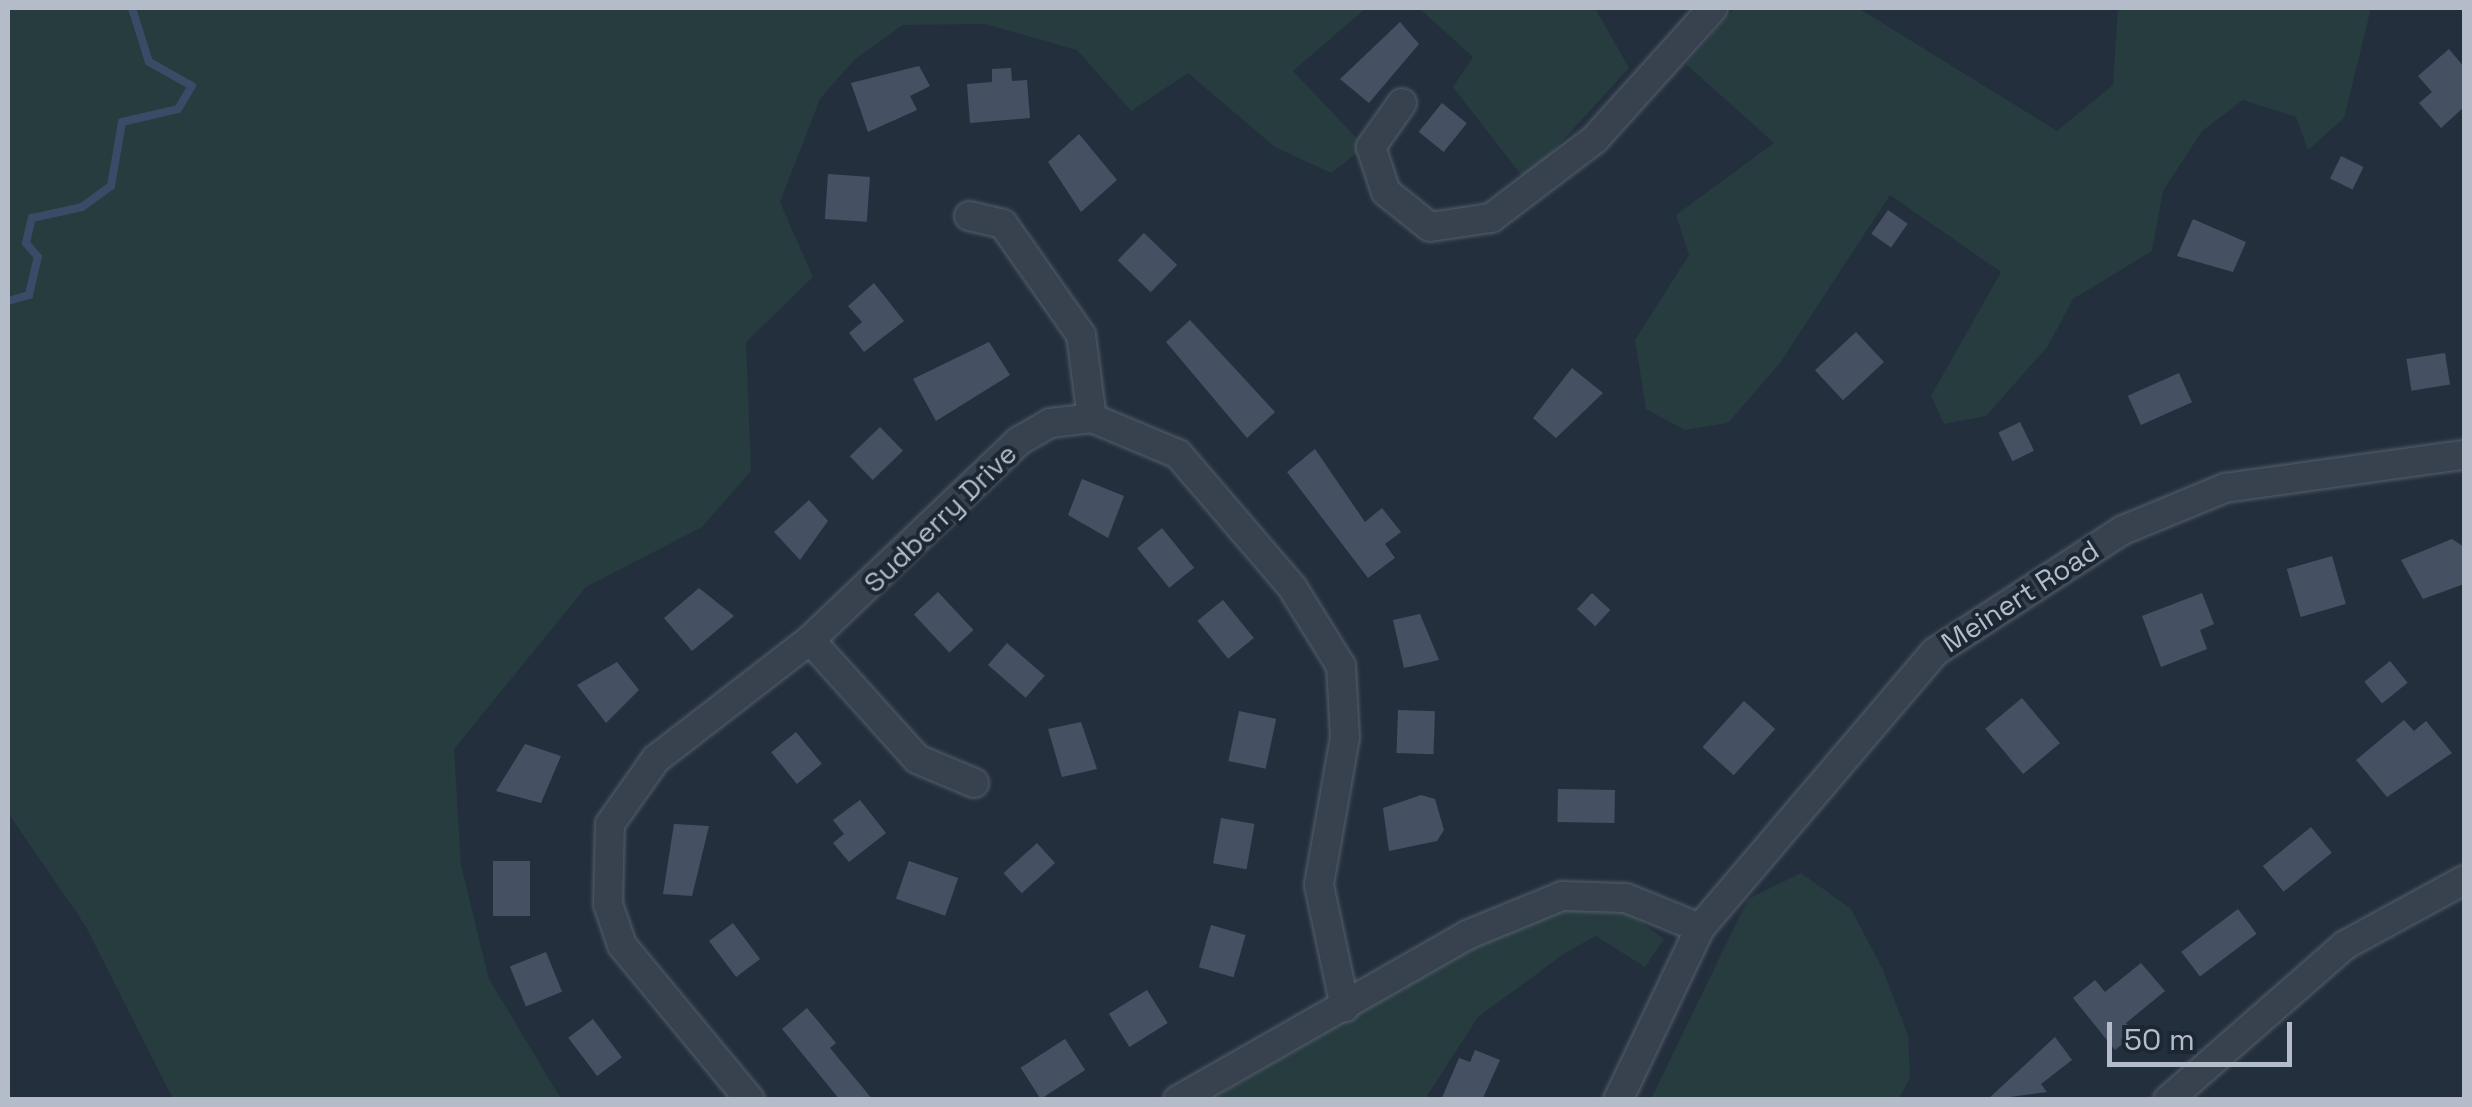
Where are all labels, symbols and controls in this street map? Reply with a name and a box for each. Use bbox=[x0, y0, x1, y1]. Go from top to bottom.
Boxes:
street label: Sudberry Drive bbox=[857, 437, 1023, 599]
street label: Meinert Road bbox=[1935, 533, 2105, 659]
scale bar bbox=[2112, 1002, 2297, 1064]
text: 50 m bbox=[2124, 1020, 2195, 1059]

